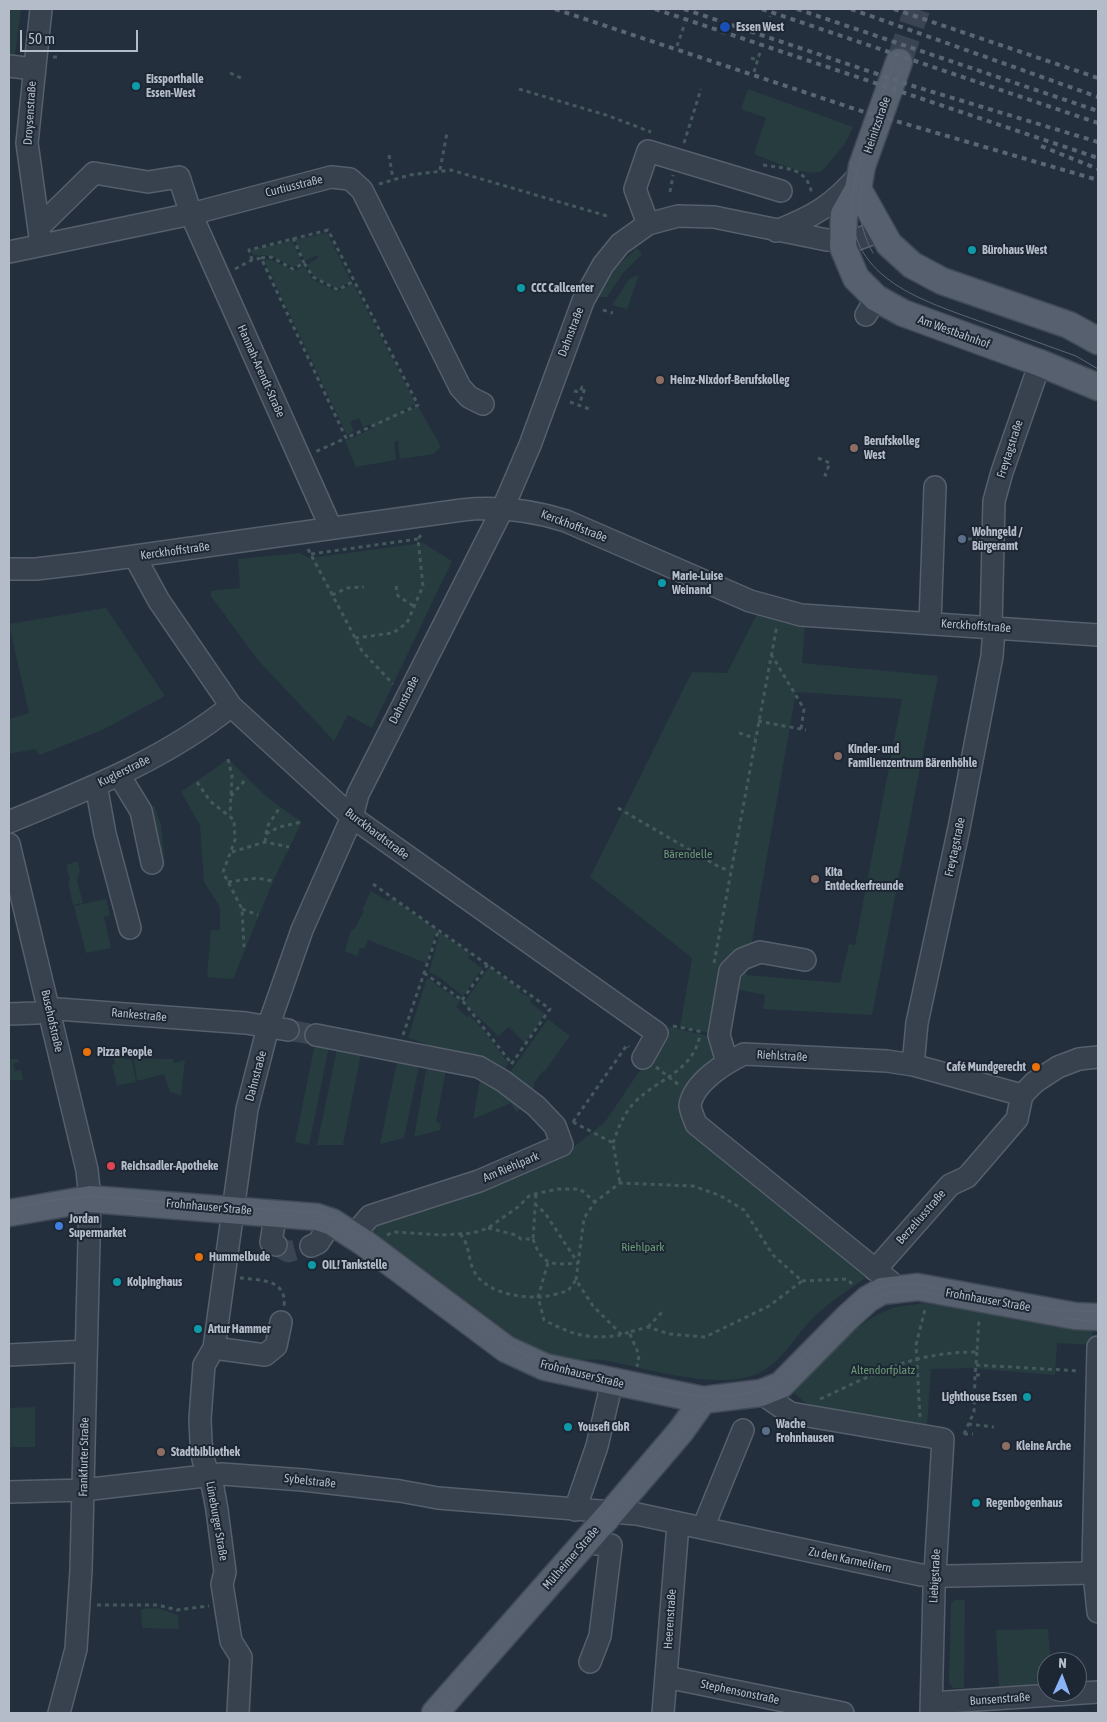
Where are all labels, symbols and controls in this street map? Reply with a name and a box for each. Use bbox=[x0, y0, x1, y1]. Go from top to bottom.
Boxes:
scale bar bbox=[22, 20, 140, 52]
marker: Essen West bbox=[718, 20, 732, 34]
place label: Essen West bbox=[736, 20, 784, 34]
text: 50 m bbox=[28, 30, 55, 47]
place label: Eissporthalle Essen-West bbox=[146, 72, 204, 100]
marker: Eissporthalle Essen-West bbox=[130, 80, 142, 92]
street label: Droysenstraße bbox=[21, 81, 39, 145]
street label: Heinitzstraße bbox=[861, 95, 893, 155]
street label: Curtiusstraße bbox=[264, 172, 324, 200]
place label: Bürohaus West bbox=[982, 243, 1047, 257]
marker: Bürohaus West bbox=[966, 244, 978, 256]
place label: CCC Callcenter bbox=[531, 281, 594, 295]
marker: CCC Callcenter bbox=[515, 282, 527, 294]
street label: Dahnstraße bbox=[555, 305, 587, 359]
street label: Am Westbahnhof bbox=[916, 312, 992, 352]
street label: Hannah-Arendt-Straße bbox=[234, 322, 288, 420]
place label: Heinz-Nixdorf-Berufskolleg bbox=[670, 373, 789, 387]
marker: Heinz-Nixdorf-Berufskolleg bbox=[654, 374, 666, 386]
street label: Freytagstraße bbox=[994, 418, 1026, 480]
place label: Berufskolleg West bbox=[864, 434, 920, 462]
marker: Berufskolleg West bbox=[848, 442, 860, 454]
street label: Kerckhoffstraße bbox=[539, 507, 609, 545]
place label: Wohngeld / Bürgeramt bbox=[972, 525, 1022, 553]
marker: Wohngeld / Bürgeramt bbox=[956, 533, 968, 545]
street label: Kerckhoffstraße bbox=[139, 539, 211, 563]
place label: Marie-Luise Weinand bbox=[672, 569, 723, 597]
marker: Marie-Luise Weinand bbox=[656, 577, 668, 589]
street label: Kerckhoffstraße bbox=[941, 616, 1011, 636]
street label: Dahnstraße bbox=[386, 674, 422, 726]
place label: Kinder- und Familienzentrum Bärenhöhle bbox=[848, 742, 977, 770]
marker: Kinder- und Familienzentrum Bärenhöhle bbox=[832, 750, 844, 762]
street label: Kuglerstraße bbox=[95, 752, 153, 790]
street label: Burckhardtstraße bbox=[342, 805, 412, 863]
street label: Freytagstraße bbox=[942, 816, 968, 878]
park label: Bärendelle bbox=[664, 847, 712, 861]
place label: Kita Entdeckerfreunde bbox=[825, 865, 904, 893]
marker: Kita Entdeckerfreunde bbox=[809, 873, 821, 885]
street label: Busehofstraße bbox=[38, 988, 66, 1054]
street label: Rankestraße bbox=[111, 1005, 167, 1025]
place label: Pizza People bbox=[97, 1045, 152, 1059]
marker: Pizza People bbox=[81, 1046, 93, 1058]
street label: Riehlstraße bbox=[756, 1047, 808, 1065]
street label: Dahnstraße bbox=[242, 1049, 270, 1103]
place label: Café Mundgerecht bbox=[946, 1060, 1026, 1074]
marker: Café Mundgerecht bbox=[1030, 1061, 1042, 1073]
street label: Am Riehlpark bbox=[481, 1149, 541, 1185]
place label: Reichsadler-Apotheke bbox=[121, 1159, 218, 1173]
marker: Reichsadler-Apotheke bbox=[105, 1160, 117, 1172]
street label: Berzeliusstraße bbox=[893, 1187, 949, 1247]
street label: Frohnhauser Straße bbox=[166, 1196, 252, 1218]
place label: Jordan Supermarket bbox=[69, 1212, 126, 1240]
marker: Jordan Supermarket bbox=[53, 1220, 65, 1232]
park label: Riehlpark bbox=[621, 1240, 665, 1254]
place label: Hummelbude bbox=[209, 1250, 270, 1264]
marker: Hummelbude bbox=[193, 1251, 205, 1263]
place label: OIL! Tankstelle bbox=[322, 1258, 387, 1272]
marker: OIL! Tankstelle bbox=[306, 1259, 318, 1271]
place label: Kolpinghaus bbox=[127, 1275, 182, 1289]
marker: Kolpinghaus bbox=[111, 1276, 123, 1288]
street label: Frohnhauser Straße bbox=[944, 1285, 1032, 1315]
place label: Artur Hammer bbox=[208, 1322, 271, 1336]
marker: Artur Hammer bbox=[192, 1323, 204, 1335]
street label: Frohnhauser Straße bbox=[539, 1357, 625, 1391]
park label: Altendorfplatz bbox=[851, 1363, 915, 1377]
place label: Lighthouse Essen bbox=[942, 1390, 1017, 1404]
marker: Lighthouse Essen bbox=[1021, 1391, 1033, 1403]
street label: Frankfurter Straße bbox=[76, 1417, 92, 1497]
place label: Wache Frohnhausen bbox=[776, 1417, 834, 1445]
place label: Yousefi GbR bbox=[578, 1420, 630, 1434]
marker: Yousefi GbR bbox=[562, 1421, 574, 1433]
marker: Wache Frohnhausen bbox=[760, 1425, 772, 1437]
place label: Kleine Arche bbox=[1016, 1439, 1071, 1453]
marker: Kleine Arche bbox=[1000, 1440, 1012, 1452]
place label: Stadtbibliothek bbox=[171, 1445, 240, 1459]
marker: Stadtbibliothek bbox=[155, 1446, 167, 1458]
street label: Sybelstraße bbox=[283, 1471, 337, 1491]
street label: Lüneburger Straße bbox=[203, 1480, 231, 1562]
place label: Regenbogenhaus bbox=[986, 1496, 1063, 1510]
marker: Regenbogenhaus bbox=[970, 1497, 982, 1509]
street label: Mülheimer Straße bbox=[540, 1524, 602, 1592]
street label: Zu den Karmelitern bbox=[807, 1544, 893, 1576]
street label: Liebigstraße bbox=[926, 1549, 944, 1603]
street label: Heerenstraße bbox=[661, 1588, 679, 1650]
north arrow bbox=[1037, 1652, 1087, 1702]
text: N bbox=[1058, 1655, 1067, 1671]
street label: Stephensonstraße bbox=[699, 1677, 781, 1707]
street label: Bunsenstraße bbox=[969, 1690, 1031, 1708]

